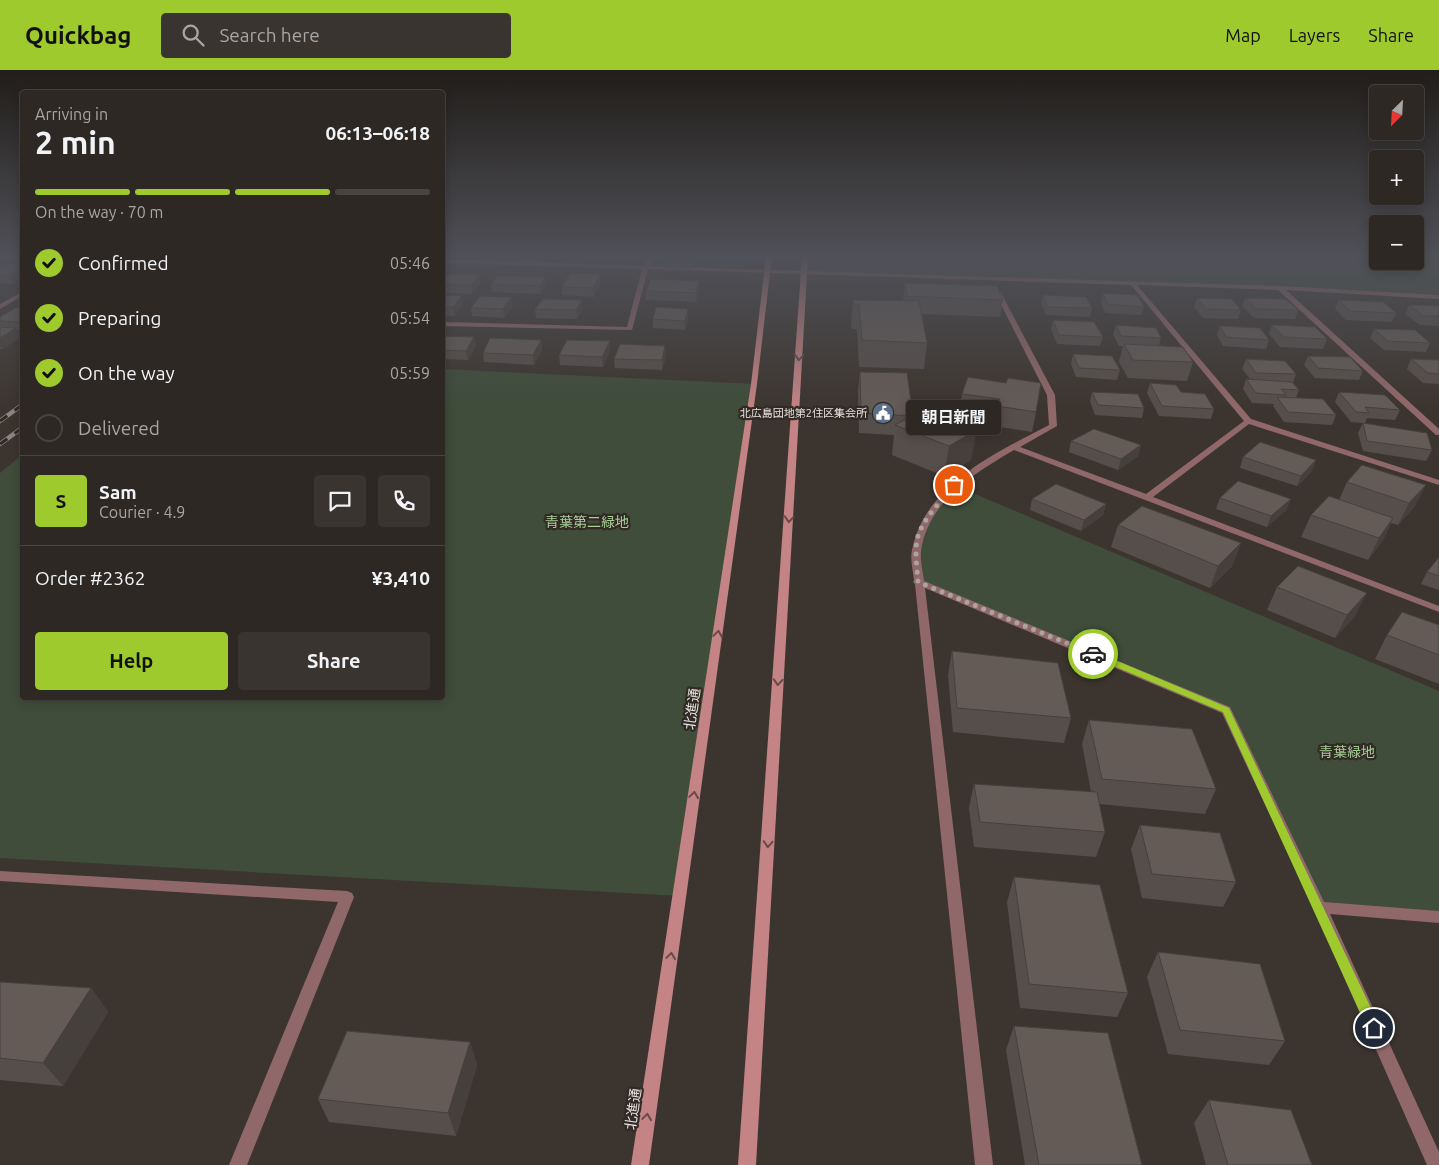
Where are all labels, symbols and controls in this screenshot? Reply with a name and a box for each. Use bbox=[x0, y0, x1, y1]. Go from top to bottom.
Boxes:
search box bbox=[161, 13, 511, 58]
icon: search bbox=[179, 21, 207, 49]
text: Quickbag bbox=[25, 22, 131, 49]
text: Search here bbox=[219, 24, 320, 46]
text: Map bbox=[1225, 25, 1261, 45]
text: Layers bbox=[1289, 25, 1340, 45]
text: Share bbox=[1368, 25, 1414, 45]
north arrow bbox=[1369, 85, 1424, 140]
map controls bbox=[1369, 85, 1424, 270]
text: Arriving in bbox=[35, 105, 108, 123]
text: 06:13–06:18 bbox=[325, 122, 430, 144]
text: 2 min bbox=[35, 124, 116, 160]
button: + bbox=[1369, 150, 1424, 205]
text: On the way · 70 m bbox=[35, 203, 163, 221]
button: − bbox=[1369, 215, 1424, 270]
icon: check bbox=[35, 249, 63, 277]
text: Confirmed bbox=[78, 252, 169, 274]
text: 05:46 bbox=[390, 254, 430, 272]
icon: check bbox=[35, 304, 63, 332]
text: Preparing bbox=[78, 307, 162, 329]
text: 05:54 bbox=[390, 309, 430, 327]
one-way arrow bbox=[794, 353, 805, 361]
icon: check bbox=[35, 359, 63, 387]
text: On the way bbox=[78, 362, 175, 384]
text: 05:59 bbox=[390, 364, 430, 382]
callout: 朝日新聞 bbox=[906, 400, 1002, 435]
public building icon: 北広島団地第2住区集会所 bbox=[871, 401, 895, 425]
place label: 北広島団地第2住区集会所 bbox=[740, 407, 868, 419]
text: 朝日新聞 bbox=[921, 408, 986, 426]
text: Delivered bbox=[78, 417, 160, 439]
pin bbox=[933, 464, 975, 506]
icon: bag bbox=[940, 471, 968, 499]
button: chat bbox=[314, 475, 366, 527]
button: phone bbox=[378, 475, 430, 527]
text: Sam bbox=[99, 481, 137, 503]
text: S bbox=[56, 490, 66, 512]
text: Courier · 4.9 bbox=[99, 503, 185, 521]
park label: 青葉第二緑地 bbox=[545, 514, 629, 530]
one-way arrow bbox=[783, 516, 794, 524]
text: Order #2362 bbox=[35, 567, 145, 589]
text: ¥3,410 bbox=[372, 567, 430, 589]
courier bbox=[1068, 629, 1118, 679]
one-way arrow bbox=[712, 630, 722, 639]
button: Help bbox=[35, 632, 228, 690]
button: Share bbox=[238, 632, 430, 690]
icon: car bbox=[1079, 640, 1107, 668]
one-way arrow bbox=[773, 678, 784, 686]
street label: 北進通 bbox=[681, 687, 703, 731]
park label: 青葉緑地 bbox=[1319, 744, 1375, 760]
one-way arrow bbox=[689, 791, 699, 800]
one-way arrow bbox=[762, 840, 773, 848]
one-way arrow bbox=[665, 952, 676, 960]
pin bbox=[1353, 1007, 1395, 1049]
icon: home bbox=[1360, 1014, 1388, 1042]
street label: 北進通 bbox=[622, 1087, 644, 1131]
one-way arrow bbox=[641, 1112, 652, 1120]

